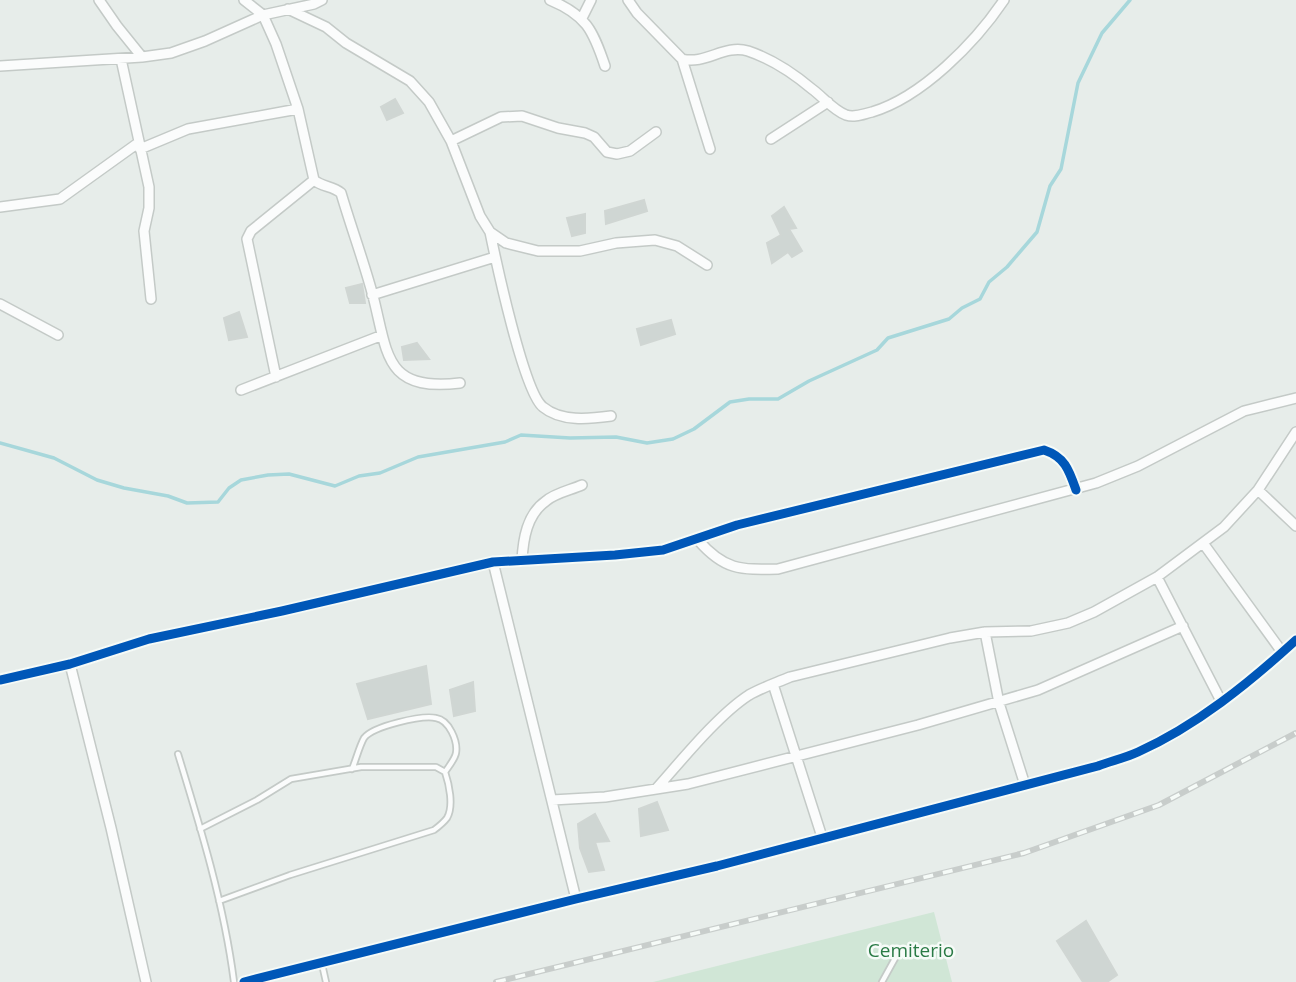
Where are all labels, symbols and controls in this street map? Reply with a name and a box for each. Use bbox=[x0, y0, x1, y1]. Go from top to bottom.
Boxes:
park label: Cemiterio bbox=[868, 937, 954, 963]

